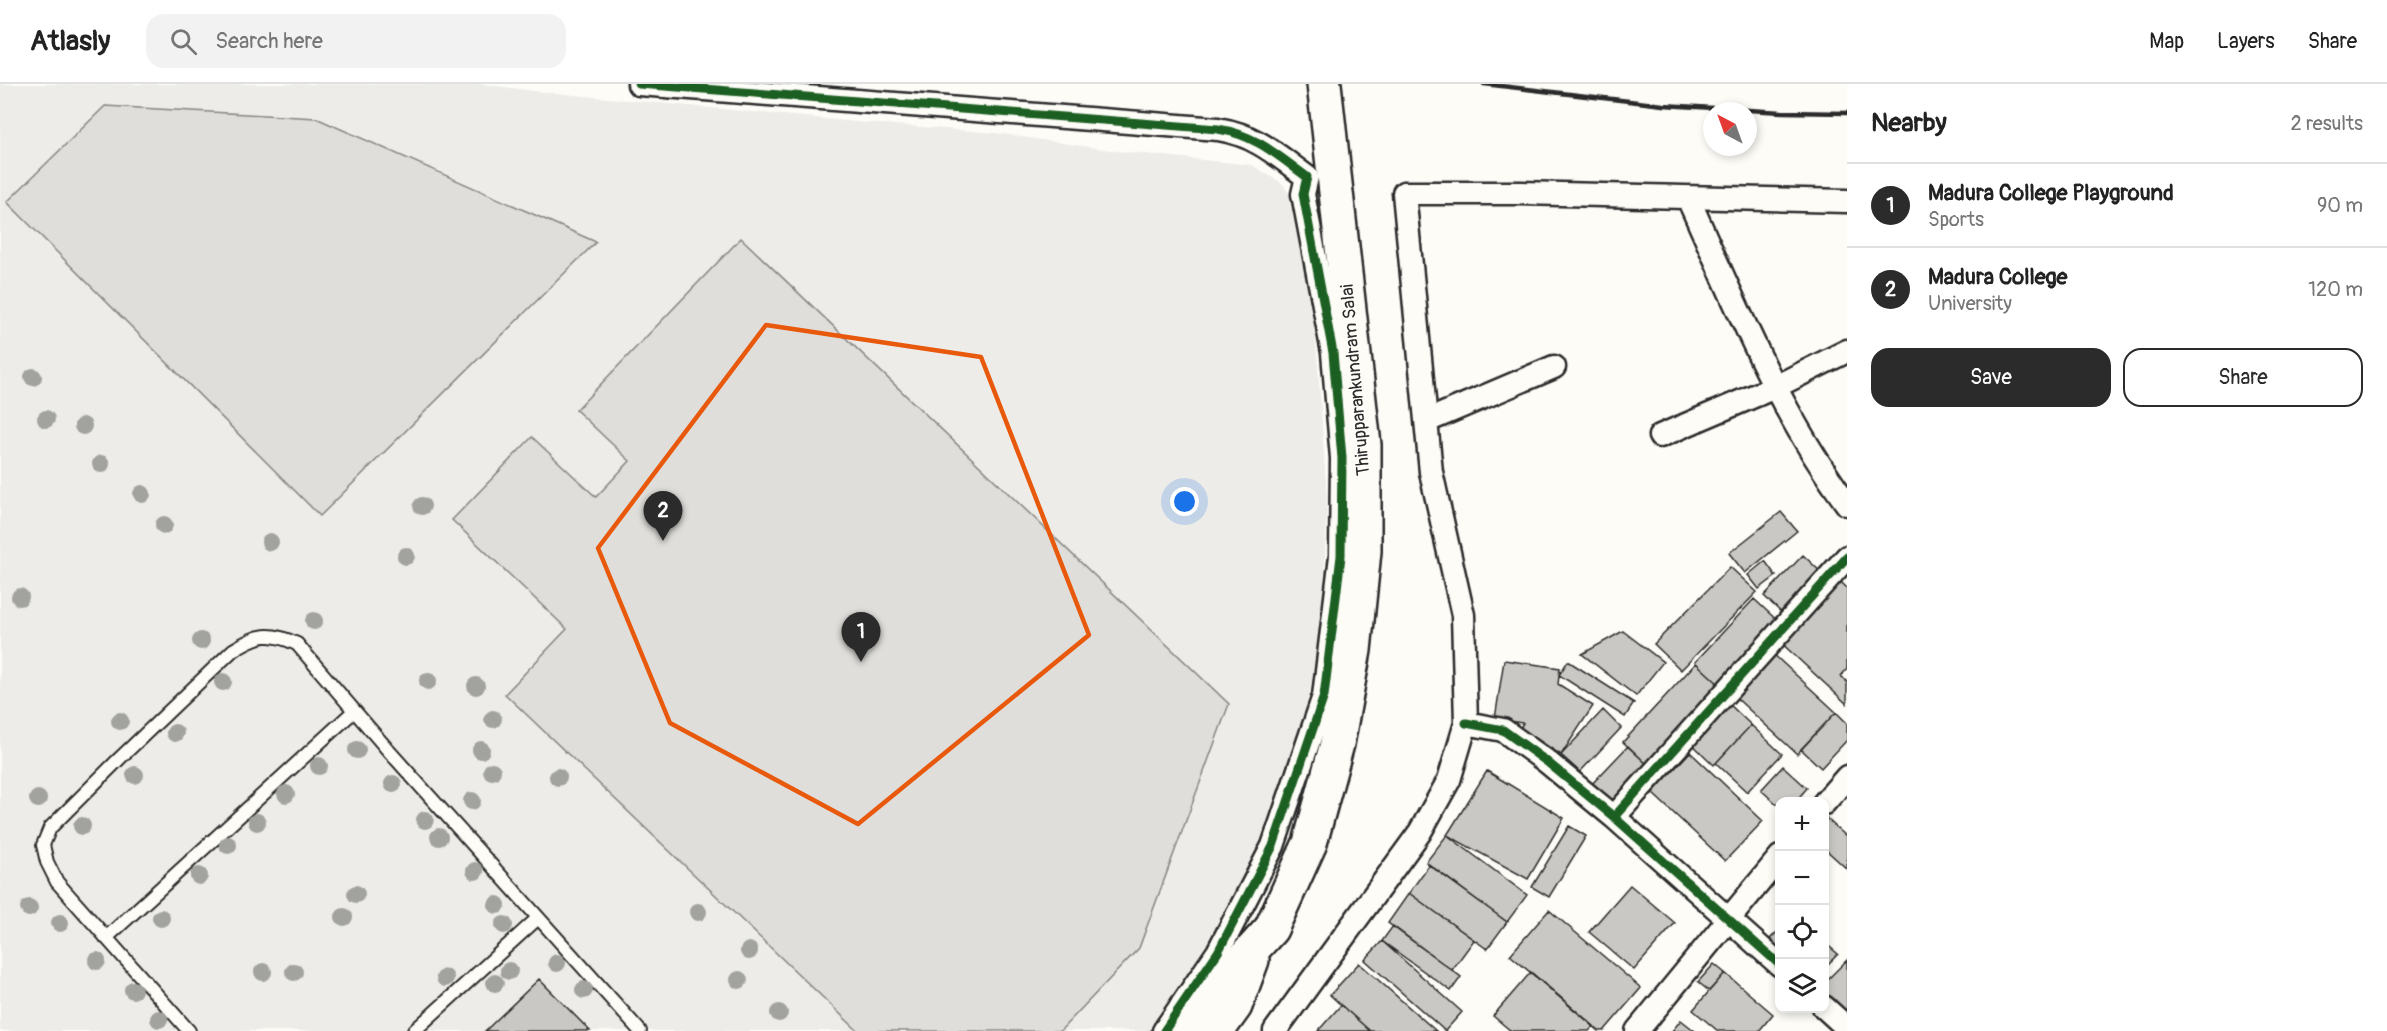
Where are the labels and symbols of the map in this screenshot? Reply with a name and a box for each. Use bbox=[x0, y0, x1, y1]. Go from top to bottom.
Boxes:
north arrow bbox=[1703, 102, 1757, 156]
street label: Thirupparankundram Salai bbox=[1336, 283, 1375, 477]
your location bbox=[1170, 487, 1199, 516]
pin: 2 bbox=[644, 492, 682, 541]
pin: 1 bbox=[842, 612, 880, 662]

